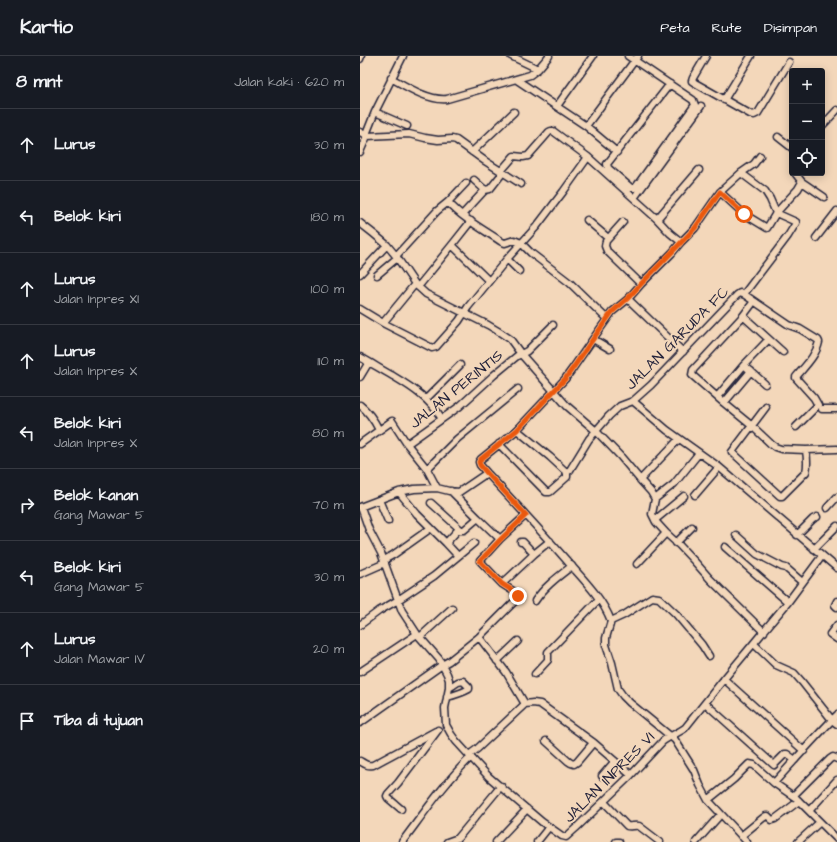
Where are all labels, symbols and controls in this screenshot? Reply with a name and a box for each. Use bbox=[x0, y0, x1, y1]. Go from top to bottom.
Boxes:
text: Kartio bbox=[20, 14, 73, 41]
text: Peta bbox=[660, 18, 690, 38]
text: Rute bbox=[712, 18, 742, 38]
text: Disimpan bbox=[764, 18, 817, 38]
map controls bbox=[789, 68, 825, 176]
button: + bbox=[789, 68, 825, 104]
text: 8 mnt bbox=[16, 70, 62, 94]
text: Jalan kaki · 620 m bbox=[234, 73, 344, 91]
button: − bbox=[789, 104, 825, 140]
icon: ahead bbox=[16, 134, 38, 156]
text: Lurus bbox=[54, 134, 95, 155]
text: 30 m bbox=[314, 136, 344, 154]
button: locate bbox=[789, 140, 825, 176]
route start bbox=[735, 205, 753, 223]
icon: left bbox=[16, 206, 38, 228]
text: Belok kiri bbox=[54, 206, 121, 227]
text: 180 m bbox=[310, 208, 344, 226]
text: Lurus bbox=[54, 269, 95, 290]
icon: ahead bbox=[16, 278, 38, 300]
text: 100 m bbox=[311, 280, 344, 298]
street label: JALAN GARUDA FC bbox=[621, 282, 734, 395]
text: Jalan Inpres XI bbox=[54, 290, 139, 308]
text: Lurus bbox=[54, 341, 95, 362]
street label: JALAN PERINTIS bbox=[405, 345, 508, 434]
icon: ahead bbox=[16, 350, 38, 372]
text: 110 m bbox=[317, 352, 344, 370]
text: Jalan Inpres X bbox=[54, 362, 137, 380]
text: Belok kiri bbox=[54, 413, 121, 434]
icon: left bbox=[16, 422, 38, 444]
text: 80 m bbox=[312, 424, 344, 442]
text: Jalan Inpres X bbox=[54, 434, 137, 452]
text: Belok kanan bbox=[54, 485, 138, 506]
icon: right bbox=[16, 494, 38, 516]
text: 70 m bbox=[312, 496, 344, 514]
text: Gang Mawar 5 bbox=[54, 506, 144, 524]
text: Belok kiri bbox=[54, 557, 121, 578]
icon: left bbox=[16, 566, 38, 588]
text: 30 m bbox=[314, 568, 344, 586]
text: Gang Mawar 5 bbox=[54, 578, 144, 596]
route end bbox=[509, 587, 527, 605]
text: Lurus bbox=[54, 629, 95, 650]
icon: ahead bbox=[16, 638, 38, 660]
text: 20 m bbox=[313, 640, 344, 658]
text: Jalan Mawar IV bbox=[54, 650, 145, 668]
icon: arrive bbox=[16, 710, 38, 732]
text: Tiba di tujuan bbox=[54, 710, 143, 731]
street label: JALAN INPRES VI bbox=[559, 727, 660, 828]

